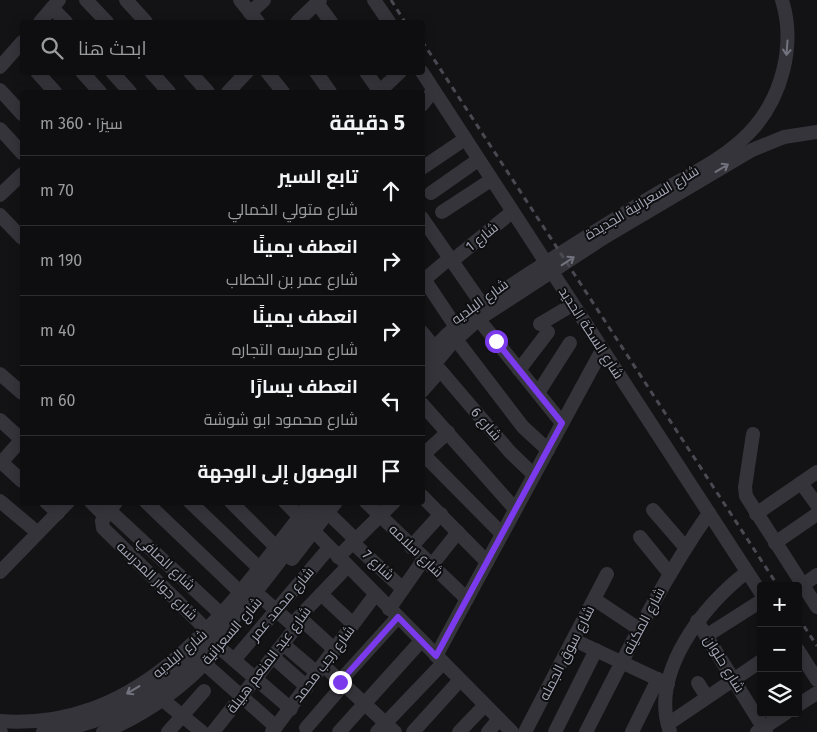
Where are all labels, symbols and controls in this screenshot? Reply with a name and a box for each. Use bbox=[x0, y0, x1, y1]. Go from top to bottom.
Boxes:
search box bbox=[20, 20, 425, 75]
icon: search bbox=[38, 34, 66, 62]
text: ابحث هنا bbox=[78, 37, 147, 60]
one-way arrow bbox=[782, 40, 791, 56]
text: 5 دقيقة bbox=[329, 110, 405, 136]
text: سيرًا · 360 m bbox=[40, 114, 123, 133]
street label: شارع السعرانية الجديدة bbox=[582, 162, 702, 244]
one-way arrow bbox=[715, 163, 729, 173]
text: تابع السير bbox=[278, 165, 358, 188]
icon: ahead bbox=[377, 177, 405, 205]
text: 70 m bbox=[40, 181, 74, 200]
text: شارع متولي الخمالي bbox=[228, 200, 358, 219]
street label: شارع 1 bbox=[462, 219, 502, 255]
text: انعطف يمينًا bbox=[252, 235, 358, 258]
icon: right bbox=[377, 247, 405, 275]
text: 190 m bbox=[40, 251, 82, 270]
one-way arrow bbox=[561, 256, 575, 266]
text: شارع عمر بن الخطاب bbox=[226, 270, 358, 289]
street label: شارع البلديه bbox=[448, 276, 512, 328]
street label: شارع السكة الحديد bbox=[555, 284, 627, 382]
text: انعطف يمينًا bbox=[252, 305, 358, 328]
icon: right bbox=[377, 317, 405, 345]
text: 40 m bbox=[40, 321, 75, 340]
route start bbox=[485, 330, 508, 353]
text: شارع مدرسه التجاره bbox=[232, 340, 358, 359]
text: انعطف يسارًا bbox=[250, 375, 358, 398]
icon: left bbox=[377, 387, 405, 415]
text: 60 m bbox=[40, 391, 75, 410]
street label: شارع 6 bbox=[467, 404, 505, 444]
text: شارع محمود ابو شوشة bbox=[204, 410, 358, 429]
icon: arrive bbox=[377, 457, 405, 485]
text: الوصول إلى الوجهة bbox=[198, 460, 358, 483]
street label: شارع سلامه bbox=[385, 521, 447, 581]
street label: شارع الصافي bbox=[132, 532, 198, 596]
street label: شارع جوار المدرسه bbox=[113, 538, 201, 624]
street label: شارع 7 bbox=[359, 546, 397, 584]
street label: شارع محمد عمر bbox=[246, 564, 318, 645]
map controls bbox=[757, 582, 802, 717]
button: + bbox=[757, 582, 802, 627]
street label: شارع المكينه bbox=[619, 585, 669, 657]
street label: شارع السعرانية bbox=[198, 594, 266, 668]
street label: شارع عبد المنعم هبيلة bbox=[223, 603, 315, 717]
street label: شارع سوق الجمله bbox=[536, 603, 598, 703]
street label: شارع رجب محمد bbox=[290, 622, 358, 706]
street label: شارع البلديه bbox=[149, 626, 211, 682]
button: − bbox=[757, 627, 802, 672]
street label: شارع حلوان bbox=[700, 632, 748, 696]
route end bbox=[329, 671, 352, 694]
button: layers bbox=[757, 672, 802, 717]
one-way arrow bbox=[126, 685, 141, 695]

